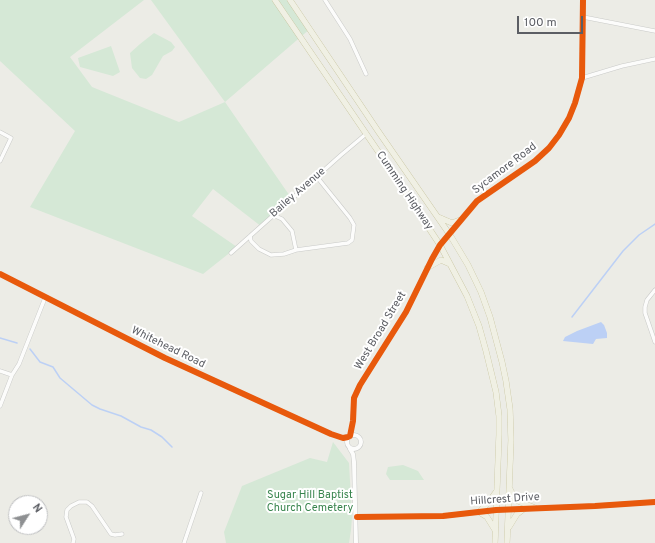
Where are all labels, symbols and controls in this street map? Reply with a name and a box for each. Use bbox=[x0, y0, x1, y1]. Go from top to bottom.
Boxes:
scale bar bbox=[519, 8, 585, 34]
text: 100 m bbox=[524, 15, 557, 31]
street label: Sycamore Road bbox=[470, 141, 540, 197]
street label: Cumming Highway bbox=[373, 149, 435, 233]
street label: Bailey Avenue bbox=[267, 165, 329, 221]
street label: West Broad Street bbox=[352, 289, 410, 373]
street label: Whitehead Road bbox=[129, 324, 207, 372]
park label: Sugar Hill Baptist Church Cemetery bbox=[267, 489, 353, 515]
street label: Hillcrest Drive bbox=[470, 491, 540, 509]
north arrow bbox=[8, 495, 48, 535]
text: N bbox=[29, 501, 45, 516]

